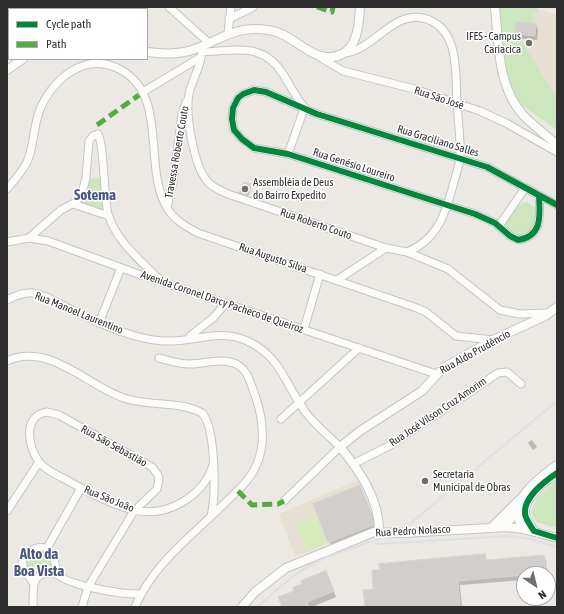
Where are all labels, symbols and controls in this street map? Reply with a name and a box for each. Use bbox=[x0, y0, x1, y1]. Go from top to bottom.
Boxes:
legend bbox=[8, 8, 148, 60]
text: Cycle path bbox=[46, 17, 91, 31]
place label: IFES - Campus Cariacica bbox=[466, 30, 521, 56]
text: Path bbox=[46, 37, 67, 51]
marker: IFES - Campus Cariacica bbox=[524, 38, 534, 48]
street label: Rua São José bbox=[413, 84, 465, 112]
street label: Travessa Roberto Couto bbox=[162, 105, 192, 199]
street label: Rua Graciliano Salles bbox=[395, 122, 481, 160]
street label: Rua Genésio Loureiro bbox=[311, 145, 397, 185]
place label: Assembléia de Deus do Bairro Expedito bbox=[253, 176, 333, 202]
marker: Assembléia de Deus do Bairro Expedito bbox=[240, 184, 250, 194]
district label: Sotema bbox=[74, 186, 116, 204]
street label: Rua Roberto Couto bbox=[278, 206, 354, 242]
street label: Rua Augusto Silva bbox=[237, 240, 309, 276]
street label: Avenida Coronel Darcy Pacheco de Queiroz bbox=[139, 268, 305, 336]
street label: Rua Manoel Laurentino bbox=[33, 289, 125, 337]
street label: Rua Aldo Prudêncio bbox=[437, 327, 513, 377]
street label: Rua José Vilson Cruz Amorim bbox=[387, 375, 489, 449]
street label: Rua São Sebastião bbox=[79, 422, 149, 470]
place label: Secretaria Municipal de Obras bbox=[433, 468, 510, 494]
marker: Secretaria Municipal de Obras bbox=[420, 476, 430, 486]
street label: Rua São João bbox=[82, 483, 136, 515]
street label: Rua Pedro Nolasco bbox=[375, 522, 451, 540]
district label: Alto da Boa Vista bbox=[14, 545, 64, 580]
north arrow bbox=[516, 566, 556, 606]
text: N bbox=[536, 588, 548, 602]

